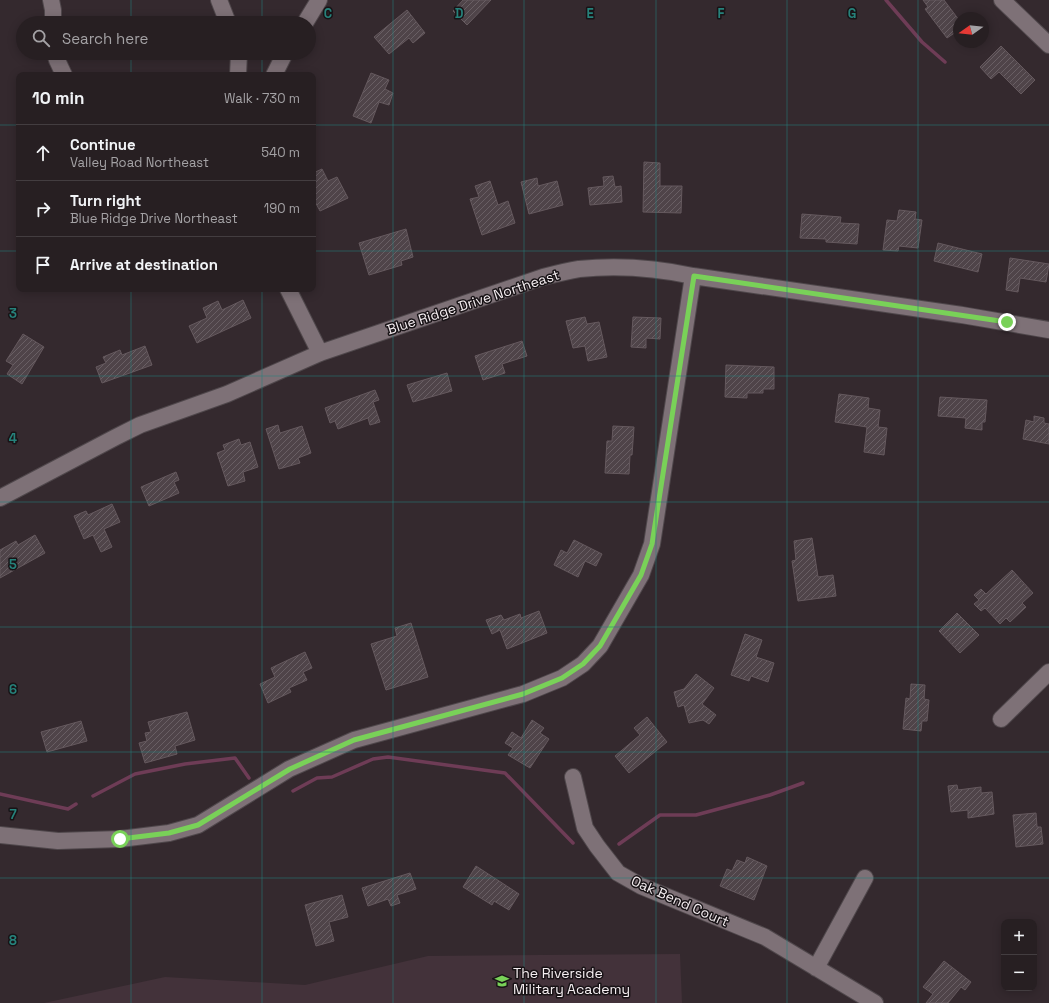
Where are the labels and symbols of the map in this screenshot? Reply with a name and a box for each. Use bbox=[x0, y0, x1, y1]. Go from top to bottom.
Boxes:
text: C bbox=[324, 5, 332, 22]
text: D bbox=[455, 5, 464, 22]
text: E bbox=[586, 5, 594, 22]
text: F bbox=[718, 5, 725, 22]
text: G bbox=[848, 5, 856, 22]
north arrow bbox=[953, 12, 989, 48]
street label: Blue Ridge Drive Northeast bbox=[384, 266, 562, 338]
text: 3 bbox=[9, 305, 17, 322]
route end bbox=[998, 313, 1016, 331]
text: 4 bbox=[9, 430, 17, 447]
text: 5 bbox=[9, 556, 17, 573]
text: 6 bbox=[9, 681, 17, 698]
text: 7 bbox=[9, 806, 17, 823]
route start bbox=[111, 830, 129, 848]
street label: Oak Bend Court bbox=[628, 871, 732, 931]
text: 8 bbox=[9, 932, 17, 949]
place label: The Riverside Military Academy bbox=[513, 964, 630, 998]
school or university icon: The Riverside Military Academy bbox=[494, 973, 510, 989]

